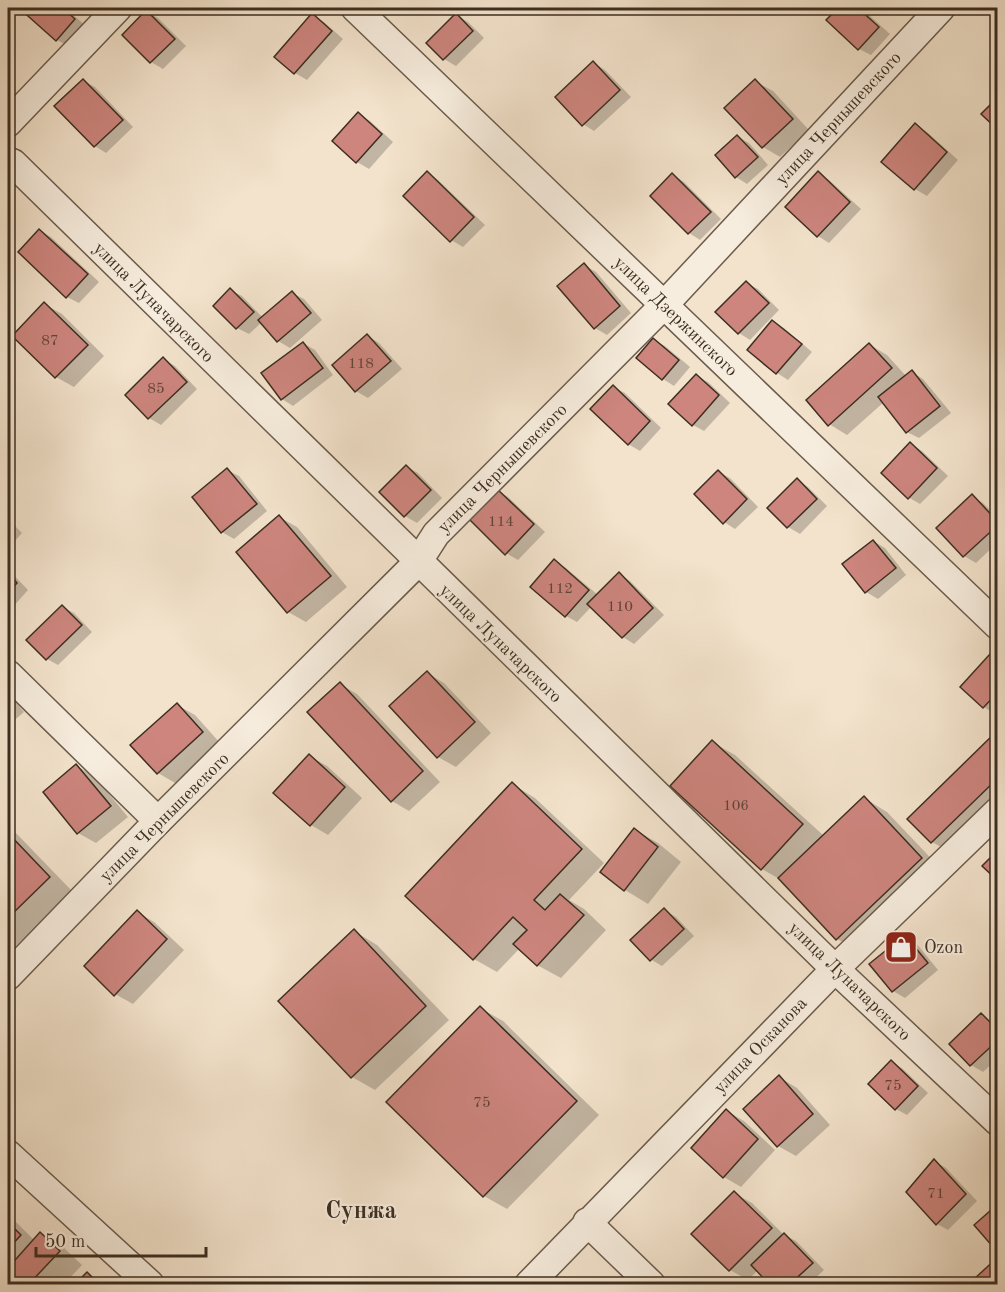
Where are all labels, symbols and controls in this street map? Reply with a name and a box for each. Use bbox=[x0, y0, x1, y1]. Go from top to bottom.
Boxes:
street label: улица Чернышевского bbox=[772, 49, 905, 189]
street label: улица Луначарского bbox=[90, 239, 217, 366]
street label: улица Дзержинского bbox=[610, 253, 741, 380]
house number: 87 bbox=[41, 334, 59, 349]
house number: 118 bbox=[348, 357, 374, 372]
house number: 85 bbox=[147, 382, 165, 397]
street label: улица Чернышевского bbox=[434, 400, 571, 537]
house number: 114 bbox=[488, 515, 514, 530]
street label: улица Луначарского bbox=[436, 581, 565, 707]
house number: 112 bbox=[547, 582, 573, 597]
house number: 110 bbox=[607, 600, 633, 615]
street label: улица Чернышевского bbox=[96, 749, 233, 886]
house number: 106 bbox=[723, 799, 749, 814]
street label: улица Луначарского bbox=[785, 919, 914, 1045]
shop icon: Ozon bbox=[883, 929, 919, 965]
place label: Ozon bbox=[924, 939, 963, 957]
street label: улица Осканова bbox=[711, 994, 811, 1097]
house number: 75 bbox=[884, 1079, 902, 1094]
house number: 75 bbox=[473, 1096, 491, 1111]
house number: 71 bbox=[927, 1187, 945, 1202]
district label: Сунжа bbox=[325, 1200, 397, 1224]
scale bar bbox=[36, 1220, 206, 1258]
text: 50 m bbox=[45, 1233, 85, 1251]

